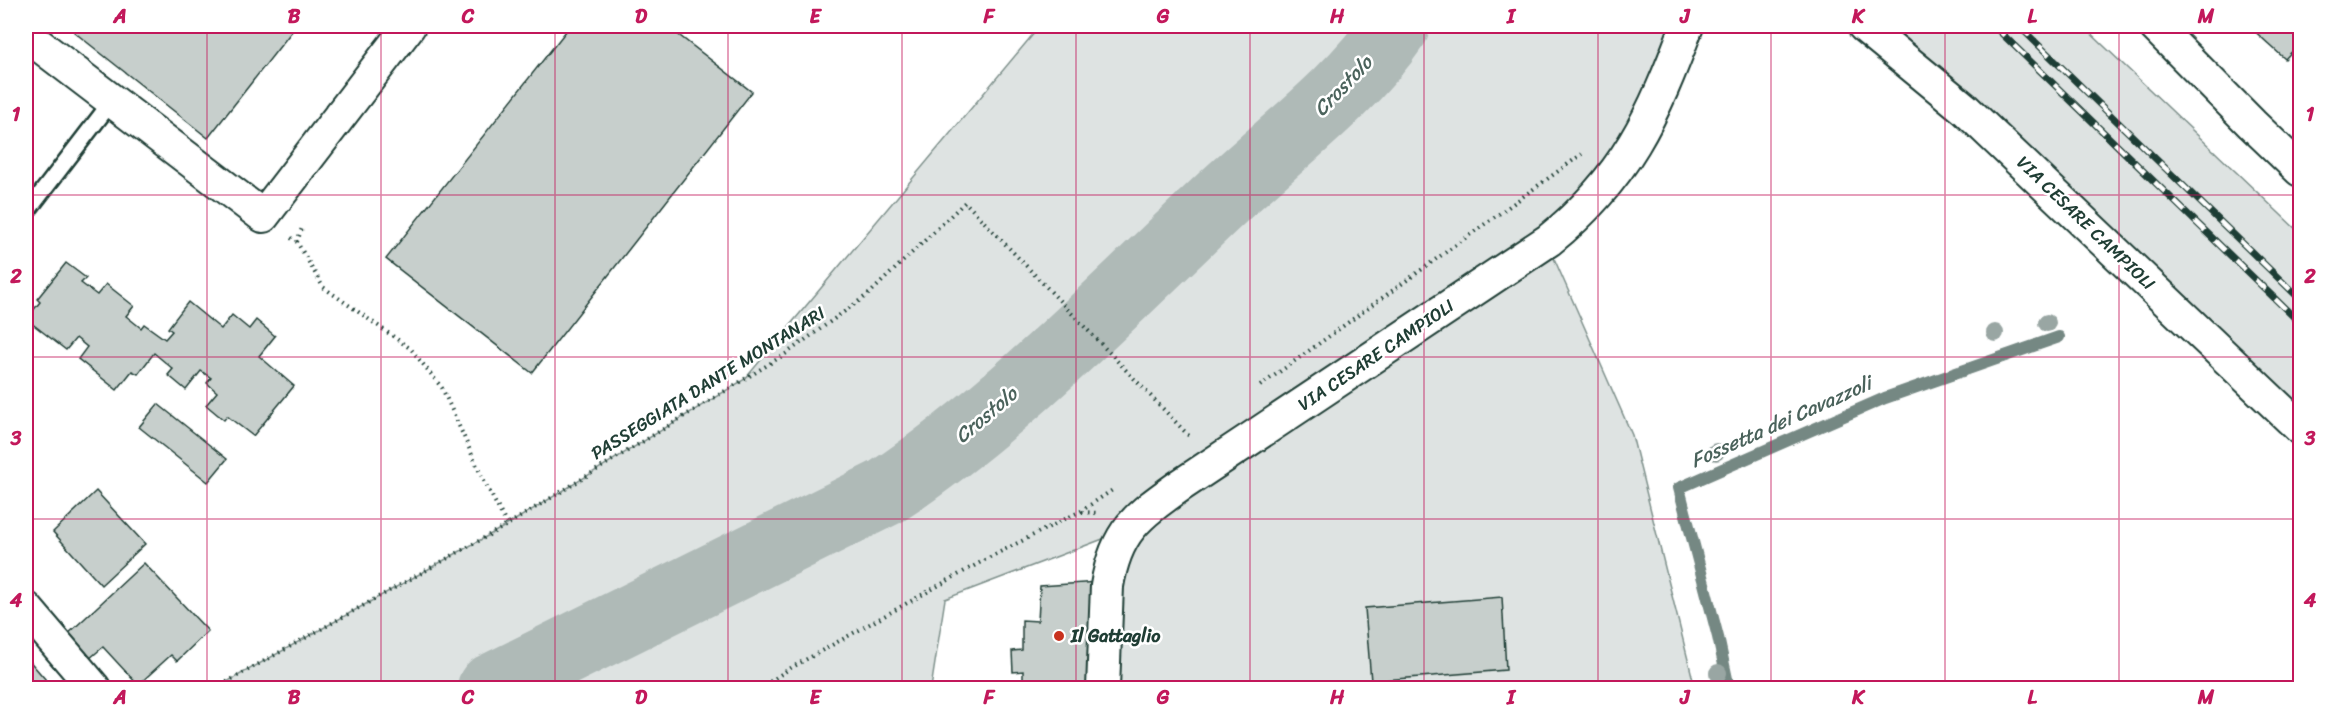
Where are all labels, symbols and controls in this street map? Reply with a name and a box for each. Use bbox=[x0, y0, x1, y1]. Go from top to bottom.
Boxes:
text: A bbox=[112, 0, 127, 34]
text: B bbox=[288, 0, 301, 34]
text: C bbox=[461, 0, 475, 34]
text: D bbox=[635, 0, 648, 34]
text: E bbox=[809, 0, 822, 34]
text: F bbox=[983, 0, 996, 34]
text: G bbox=[1156, 0, 1170, 34]
text: H bbox=[1329, 0, 1345, 34]
text: I bbox=[1506, 0, 1517, 34]
text: J bbox=[1679, 0, 1691, 34]
text: K bbox=[1851, 0, 1866, 34]
text: L bbox=[2027, 0, 2037, 34]
text: M bbox=[2197, 0, 2215, 34]
water label: Crostolo bbox=[1305, 46, 1382, 125]
text: 1 bbox=[12, 97, 21, 132]
text: 1 bbox=[2306, 97, 2315, 132]
street label: VIA CESARE CAMPIOLI bbox=[2009, 148, 2163, 299]
text: 2 bbox=[9, 259, 22, 294]
text: 2 bbox=[2303, 259, 2316, 294]
street label: VIA CESARE CAMPIOLI bbox=[1291, 290, 1461, 420]
street label: PASSEGGIATA DANTE MONTANARI bbox=[584, 297, 832, 469]
water label: Fossetta dei Cavazzoli bbox=[1685, 365, 1880, 478]
water label: Crostolo bbox=[946, 377, 1026, 452]
text: 3 bbox=[10, 421, 22, 456]
text: 3 bbox=[2304, 421, 2316, 456]
text: 4 bbox=[9, 583, 23, 618]
text: 4 bbox=[2303, 583, 2317, 618]
place label: Il Gattaglio bbox=[1070, 620, 1161, 652]
marker: Il Gattaglio bbox=[1052, 629, 1066, 643]
text: A bbox=[112, 680, 127, 714]
text: B bbox=[288, 680, 301, 714]
text: C bbox=[461, 680, 475, 714]
text: D bbox=[635, 680, 648, 714]
text: E bbox=[809, 680, 822, 714]
text: F bbox=[983, 680, 996, 714]
text: G bbox=[1156, 680, 1170, 714]
text: H bbox=[1329, 680, 1345, 714]
text: I bbox=[1506, 680, 1517, 714]
text: J bbox=[1679, 680, 1691, 714]
text: K bbox=[1851, 680, 1866, 714]
text: L bbox=[2027, 680, 2037, 714]
text: M bbox=[2197, 680, 2215, 714]

